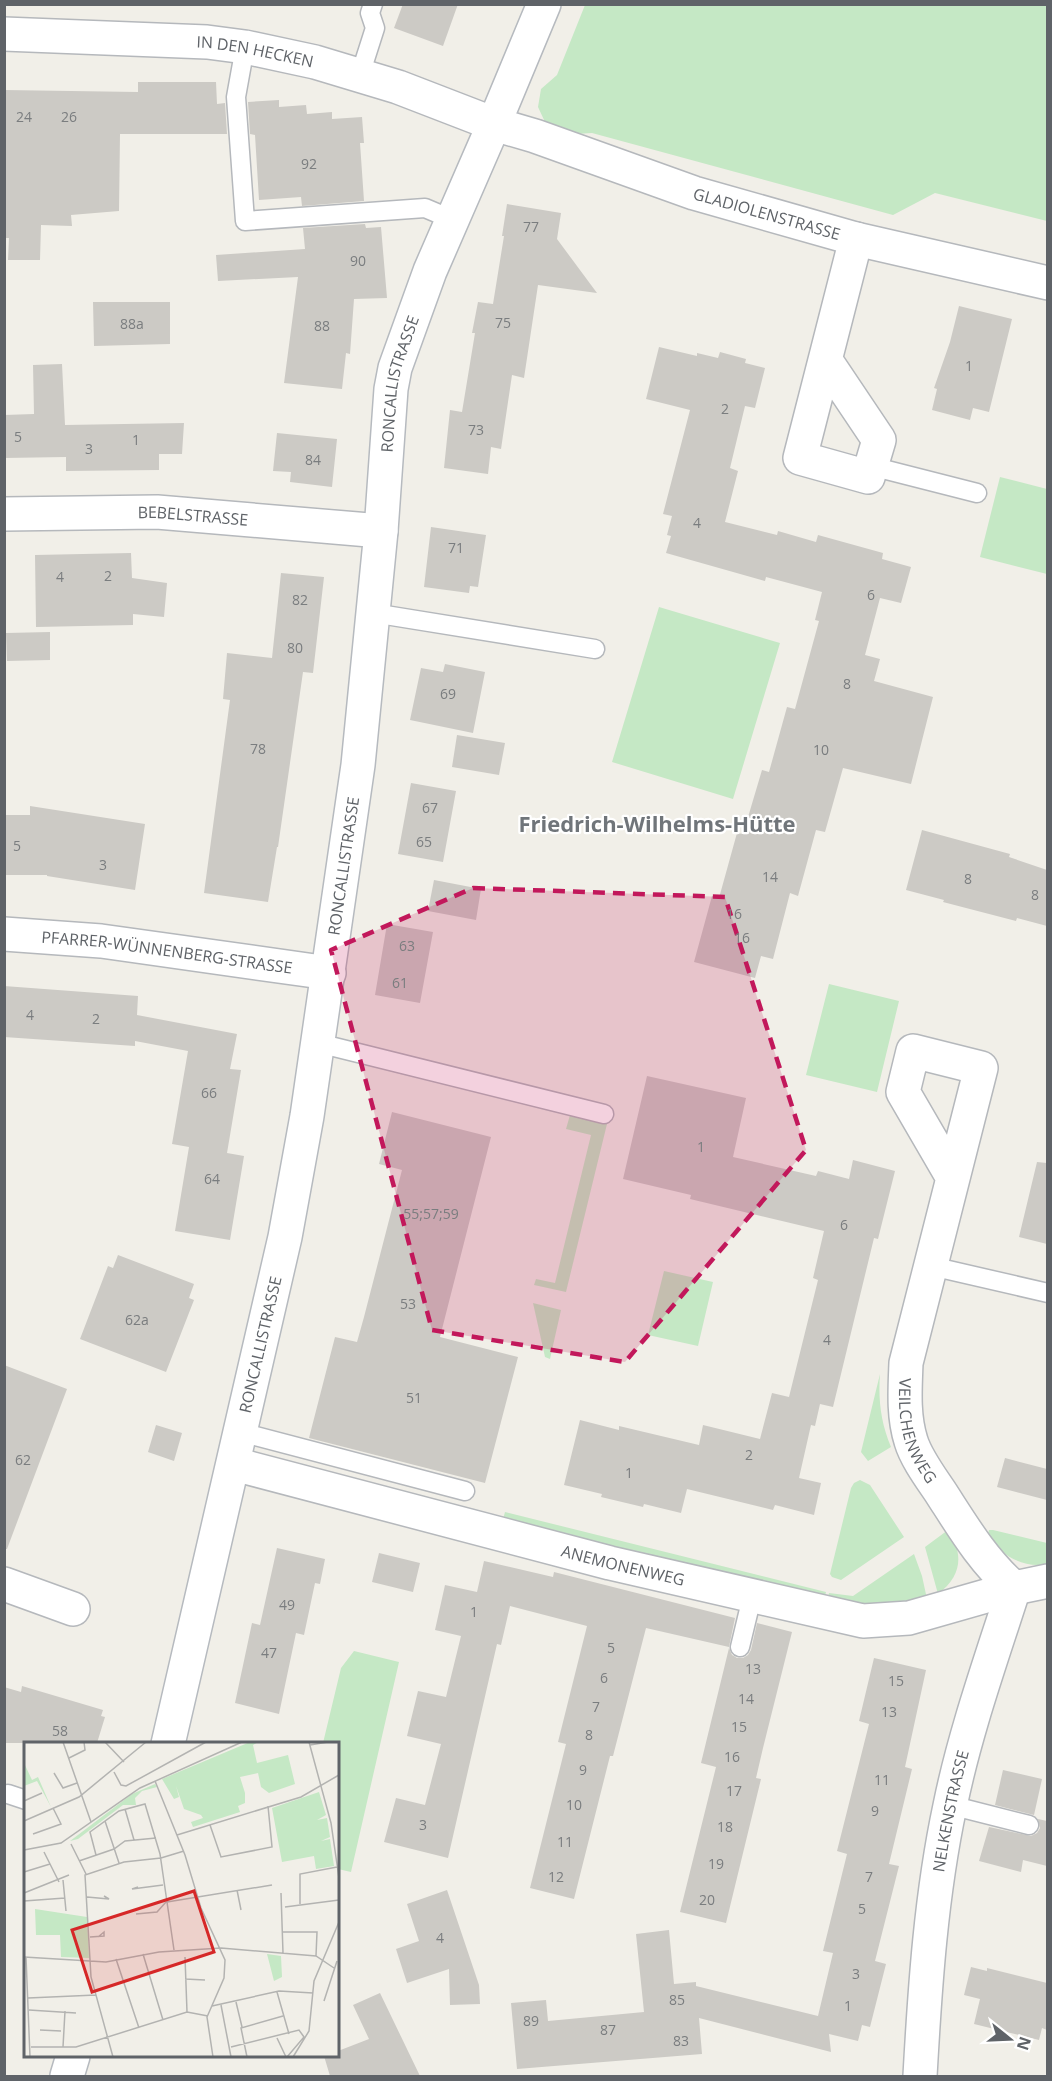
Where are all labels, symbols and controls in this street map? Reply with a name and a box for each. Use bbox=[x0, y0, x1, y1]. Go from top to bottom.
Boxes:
street label: IN DEN HECKEN bbox=[196, 31, 316, 72]
house number: 24 bbox=[16, 107, 32, 126]
house number: 26 bbox=[61, 107, 77, 126]
house number: 92 bbox=[301, 154, 317, 173]
street label: GLADIOLENSTRASSE bbox=[691, 182, 843, 245]
house number: 77 bbox=[523, 217, 539, 236]
house number: 90 bbox=[350, 251, 366, 270]
street label: RONCALLISTRASSE bbox=[376, 312, 424, 453]
house number: 75 bbox=[495, 313, 511, 332]
house number: 88a bbox=[120, 314, 144, 333]
house number: 88 bbox=[314, 316, 330, 335]
house number: 1 bbox=[965, 356, 973, 375]
house number: 2 bbox=[721, 399, 729, 418]
house number: 73 bbox=[468, 420, 484, 439]
house number: 5 bbox=[14, 427, 22, 446]
house number: 1 bbox=[132, 430, 140, 449]
house number: 3 bbox=[85, 439, 93, 458]
house number: 84 bbox=[305, 450, 321, 469]
street label: BEBELSTRASSE bbox=[137, 501, 249, 531]
house number: 4 bbox=[693, 513, 701, 532]
house number: 71 bbox=[448, 538, 464, 557]
house number: 2 bbox=[104, 566, 112, 585]
house number: 4 bbox=[56, 567, 64, 586]
house number: 6 bbox=[867, 585, 875, 604]
house number: 82 bbox=[292, 590, 308, 609]
house number: 80 bbox=[287, 638, 303, 657]
house number: 8 bbox=[843, 674, 851, 693]
house number: 69 bbox=[440, 684, 456, 703]
house number: 78 bbox=[250, 739, 266, 758]
house number: 10 bbox=[813, 740, 829, 759]
street label: RONCALLISTRASSE bbox=[322, 795, 364, 937]
house number: 67 bbox=[422, 798, 438, 817]
district label: Friedrich-Wilhelms-Hütte bbox=[518, 808, 796, 838]
house number: 65 bbox=[416, 832, 432, 851]
house number: 5 bbox=[13, 836, 21, 855]
house number: 3 bbox=[99, 855, 107, 874]
house number: 14 bbox=[762, 867, 778, 886]
house number: 8 bbox=[964, 869, 972, 888]
house number: 8 bbox=[1031, 885, 1039, 904]
house number: 16 bbox=[726, 904, 742, 923]
street label: PFARRER-WÜNNENBERG-STRASSE bbox=[41, 926, 294, 979]
house number: 16 bbox=[734, 928, 750, 947]
house number: 63 bbox=[399, 936, 415, 955]
house number: 61 bbox=[392, 973, 408, 992]
house number: 4 bbox=[26, 1005, 34, 1024]
house number: 2 bbox=[92, 1009, 100, 1028]
house number: 66 bbox=[201, 1083, 217, 1102]
house number: 1 bbox=[697, 1137, 705, 1156]
house number: 64 bbox=[204, 1169, 220, 1188]
house number: 55;57;59 bbox=[403, 1204, 459, 1223]
house number: 6 bbox=[840, 1215, 848, 1234]
street label: RONCALLISTRASSE bbox=[234, 1274, 287, 1415]
house number: 53 bbox=[400, 1294, 416, 1313]
house number: 62a bbox=[125, 1310, 149, 1329]
house number: 4 bbox=[823, 1330, 831, 1349]
street label: VEILCHENWEG bbox=[894, 1378, 942, 1487]
house number: 51 bbox=[406, 1388, 422, 1407]
house number: 2 bbox=[745, 1445, 753, 1464]
house number: 62 bbox=[15, 1450, 31, 1469]
house number: 1 bbox=[625, 1463, 633, 1482]
street label: ANEMONENWEG bbox=[559, 1540, 687, 1591]
house number: 49 bbox=[279, 1595, 295, 1614]
house number: 1 bbox=[470, 1602, 478, 1621]
house number: 5 bbox=[607, 1638, 615, 1657]
house number: 47 bbox=[261, 1643, 277, 1662]
house number: 13 bbox=[745, 1659, 761, 1678]
house number: 6 bbox=[600, 1668, 608, 1687]
house number: 15 bbox=[888, 1671, 904, 1690]
house number: 14 bbox=[738, 1689, 754, 1708]
house number: 7 bbox=[592, 1697, 600, 1716]
house number: 13 bbox=[881, 1702, 897, 1721]
house number: 15 bbox=[731, 1717, 747, 1736]
house number: 58 bbox=[52, 1721, 68, 1740]
house number: 8 bbox=[585, 1725, 593, 1744]
inset map bbox=[24, 1742, 339, 2057]
house number: 16 bbox=[724, 1747, 740, 1766]
street label: NELKENSTRASSE bbox=[927, 1748, 974, 1874]
house number: 9 bbox=[579, 1760, 587, 1779]
house number: 11 bbox=[874, 1770, 890, 1789]
house number: 17 bbox=[726, 1781, 742, 1800]
house number: 10 bbox=[566, 1795, 582, 1814]
house number: 9 bbox=[871, 1801, 879, 1820]
house number: 3 bbox=[419, 1815, 427, 1834]
house number: 18 bbox=[717, 1817, 733, 1836]
house number: 11 bbox=[557, 1832, 573, 1851]
house number: 19 bbox=[708, 1854, 724, 1873]
house number: 12 bbox=[548, 1867, 564, 1886]
house number: 7 bbox=[865, 1867, 873, 1886]
house number: 20 bbox=[699, 1890, 715, 1909]
house number: 5 bbox=[858, 1899, 866, 1918]
house number: 4 bbox=[436, 1928, 444, 1947]
house number: 3 bbox=[852, 1964, 860, 1983]
house number: 85 bbox=[669, 1990, 685, 2009]
house number: 1 bbox=[844, 1996, 852, 2015]
north arrow bbox=[980, 2009, 1040, 2069]
house number: 89 bbox=[523, 2011, 539, 2030]
house number: 87 bbox=[600, 2020, 616, 2039]
house number: 83 bbox=[673, 2031, 689, 2050]
text: N bbox=[1012, 2034, 1037, 2053]

